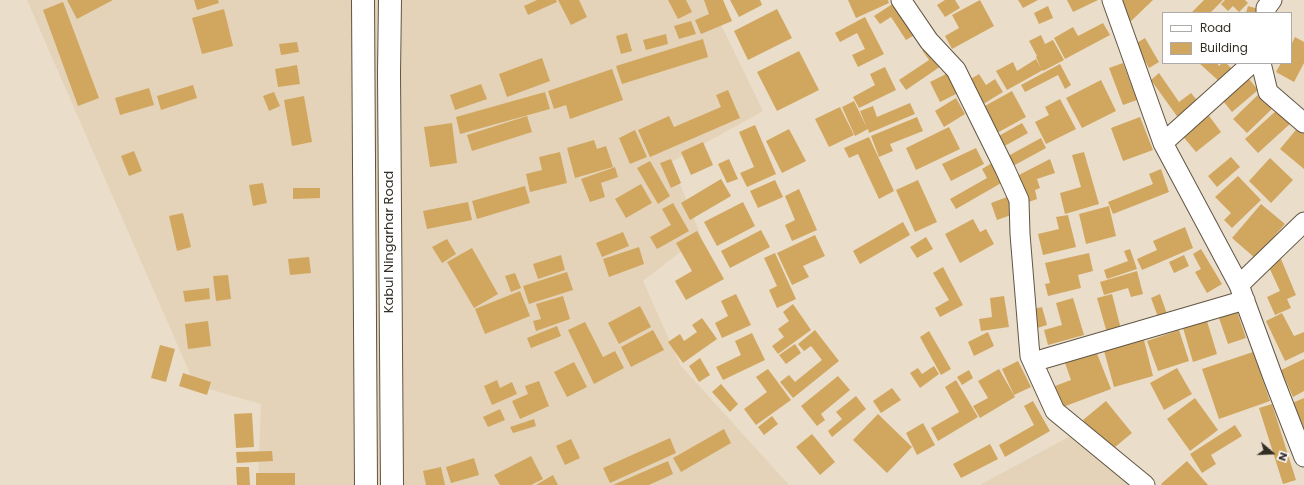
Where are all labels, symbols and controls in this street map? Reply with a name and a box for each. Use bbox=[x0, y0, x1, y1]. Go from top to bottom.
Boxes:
legend bbox=[1162, 12, 1292, 64]
text: Road bbox=[1200, 19, 1231, 36]
text: Building bbox=[1200, 39, 1248, 56]
street label: Kabul Ningarhar Road bbox=[382, 171, 398, 313]
north arrow bbox=[1252, 433, 1292, 473]
text: N bbox=[1274, 450, 1292, 463]

